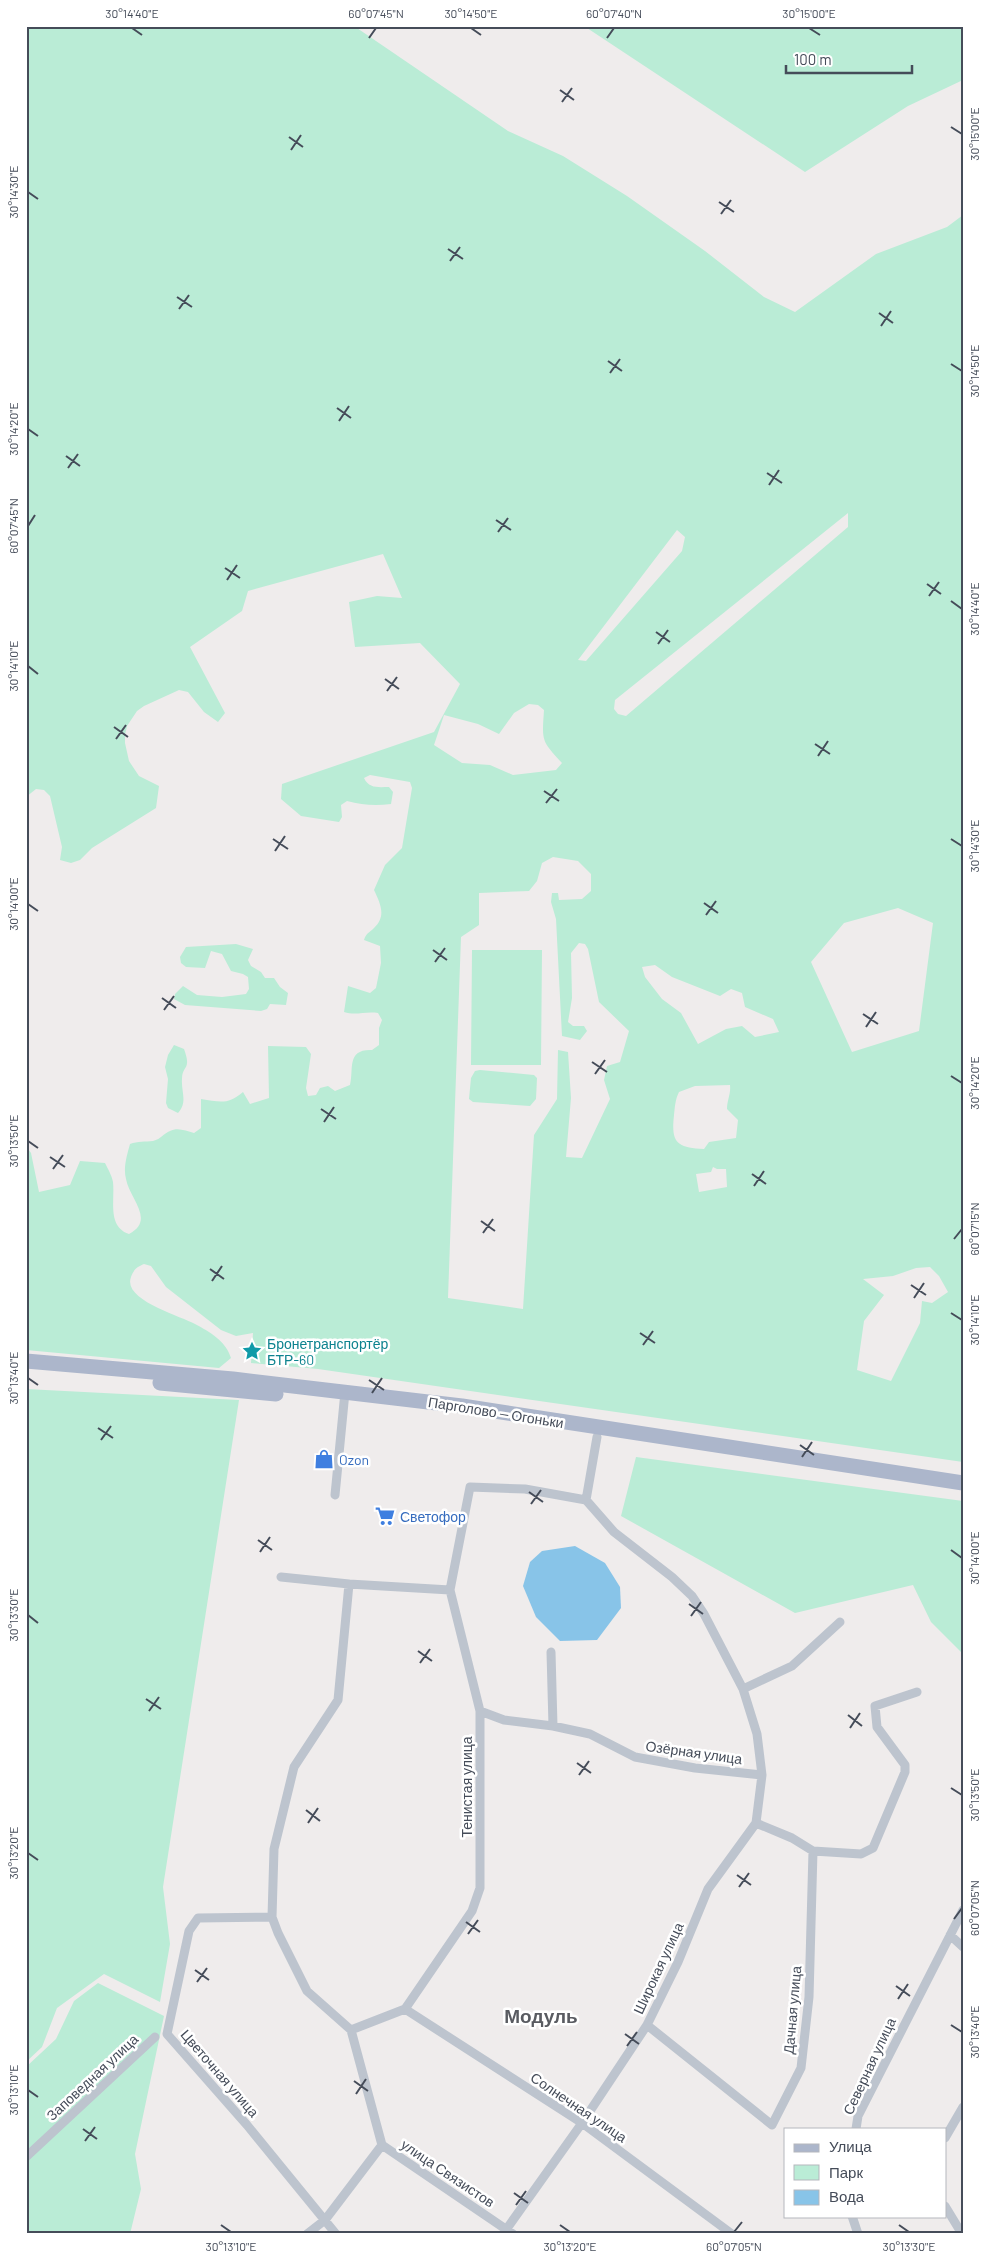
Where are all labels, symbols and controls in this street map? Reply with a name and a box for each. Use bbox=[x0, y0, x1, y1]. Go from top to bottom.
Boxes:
text: 30°14'40"E bbox=[105, 6, 159, 20]
text: 60°07'45"N bbox=[348, 6, 404, 20]
text: 30°14'50"E bbox=[444, 6, 498, 20]
text: 60°07'40"N bbox=[586, 6, 642, 20]
text: 30°15'00"E bbox=[782, 6, 836, 20]
scale bar bbox=[786, 42, 913, 74]
text: 100 m bbox=[794, 50, 832, 68]
text: 30°15'00"E bbox=[967, 107, 981, 161]
text: 30°14'30"E bbox=[6, 165, 20, 219]
text: 30°14'50"E bbox=[967, 344, 981, 398]
text: 30°14'20"E bbox=[6, 402, 20, 456]
text: 60°07'45"N bbox=[6, 498, 20, 554]
text: 30°14'40"E bbox=[967, 582, 981, 636]
text: 30°14'10"E bbox=[6, 640, 20, 692]
text: 30°14'30"E bbox=[967, 819, 981, 873]
text: 30°14'00"E bbox=[6, 877, 20, 931]
text: 30°14'20"E bbox=[967, 1056, 981, 1110]
text: 30°13'50"E bbox=[6, 1115, 20, 1167]
text: 60°07'15"N bbox=[967, 1202, 981, 1256]
text: 30°14'10"E bbox=[967, 1294, 981, 1346]
place label: Бронетранспортёр БТР-60 bbox=[267, 1335, 389, 1368]
place icon: Бронетранспортёр БТР-60 bbox=[241, 1340, 263, 1362]
text: 30°13'40"E bbox=[6, 1351, 20, 1405]
street label: Парголово — Огоньки bbox=[427, 1393, 565, 1431]
shop icon: Ozon bbox=[313, 1448, 335, 1470]
place label: Ozon bbox=[339, 1451, 369, 1468]
supermarket icon: Светофор bbox=[374, 1505, 396, 1527]
place label: Светофор bbox=[400, 1508, 466, 1525]
text: 30°14'00"E bbox=[967, 1531, 981, 1585]
text: 30°13'30"E bbox=[6, 1589, 20, 1641]
street label: Тенистая улица bbox=[458, 1736, 475, 1838]
street label: Озёрная улица bbox=[645, 1737, 744, 1767]
text: 30°13'50"E bbox=[967, 1769, 981, 1821]
text: 30°13'20"E bbox=[6, 1826, 20, 1880]
text: 60°07'05"N bbox=[967, 1880, 981, 1936]
street label: Широкая улица bbox=[629, 1919, 687, 2017]
street label: Дачная улица bbox=[780, 1965, 804, 2055]
district label: Модуль bbox=[504, 2004, 578, 2027]
text: 30°13'40"E bbox=[967, 2005, 981, 2059]
street label: Северная улица bbox=[839, 2015, 899, 2117]
street label: Цветочная улица bbox=[177, 2026, 263, 2120]
street label: Заповедная улица bbox=[43, 2030, 141, 2124]
text: 30°13'10"E bbox=[6, 2065, 20, 2115]
street label: Солнечная улица bbox=[528, 2068, 631, 2146]
legend bbox=[784, 2128, 946, 2218]
street label: улица Связистов bbox=[398, 2135, 498, 2211]
text: Улица bbox=[829, 2137, 872, 2155]
text: Парк bbox=[829, 2163, 863, 2181]
text: Вода bbox=[829, 2187, 865, 2205]
text: 30°13'10"E bbox=[206, 2239, 256, 2253]
text: 30°13'20"E bbox=[543, 2239, 597, 2253]
text: 60°07'05"N bbox=[706, 2239, 762, 2253]
text: 30°13'30"E bbox=[883, 2239, 935, 2253]

